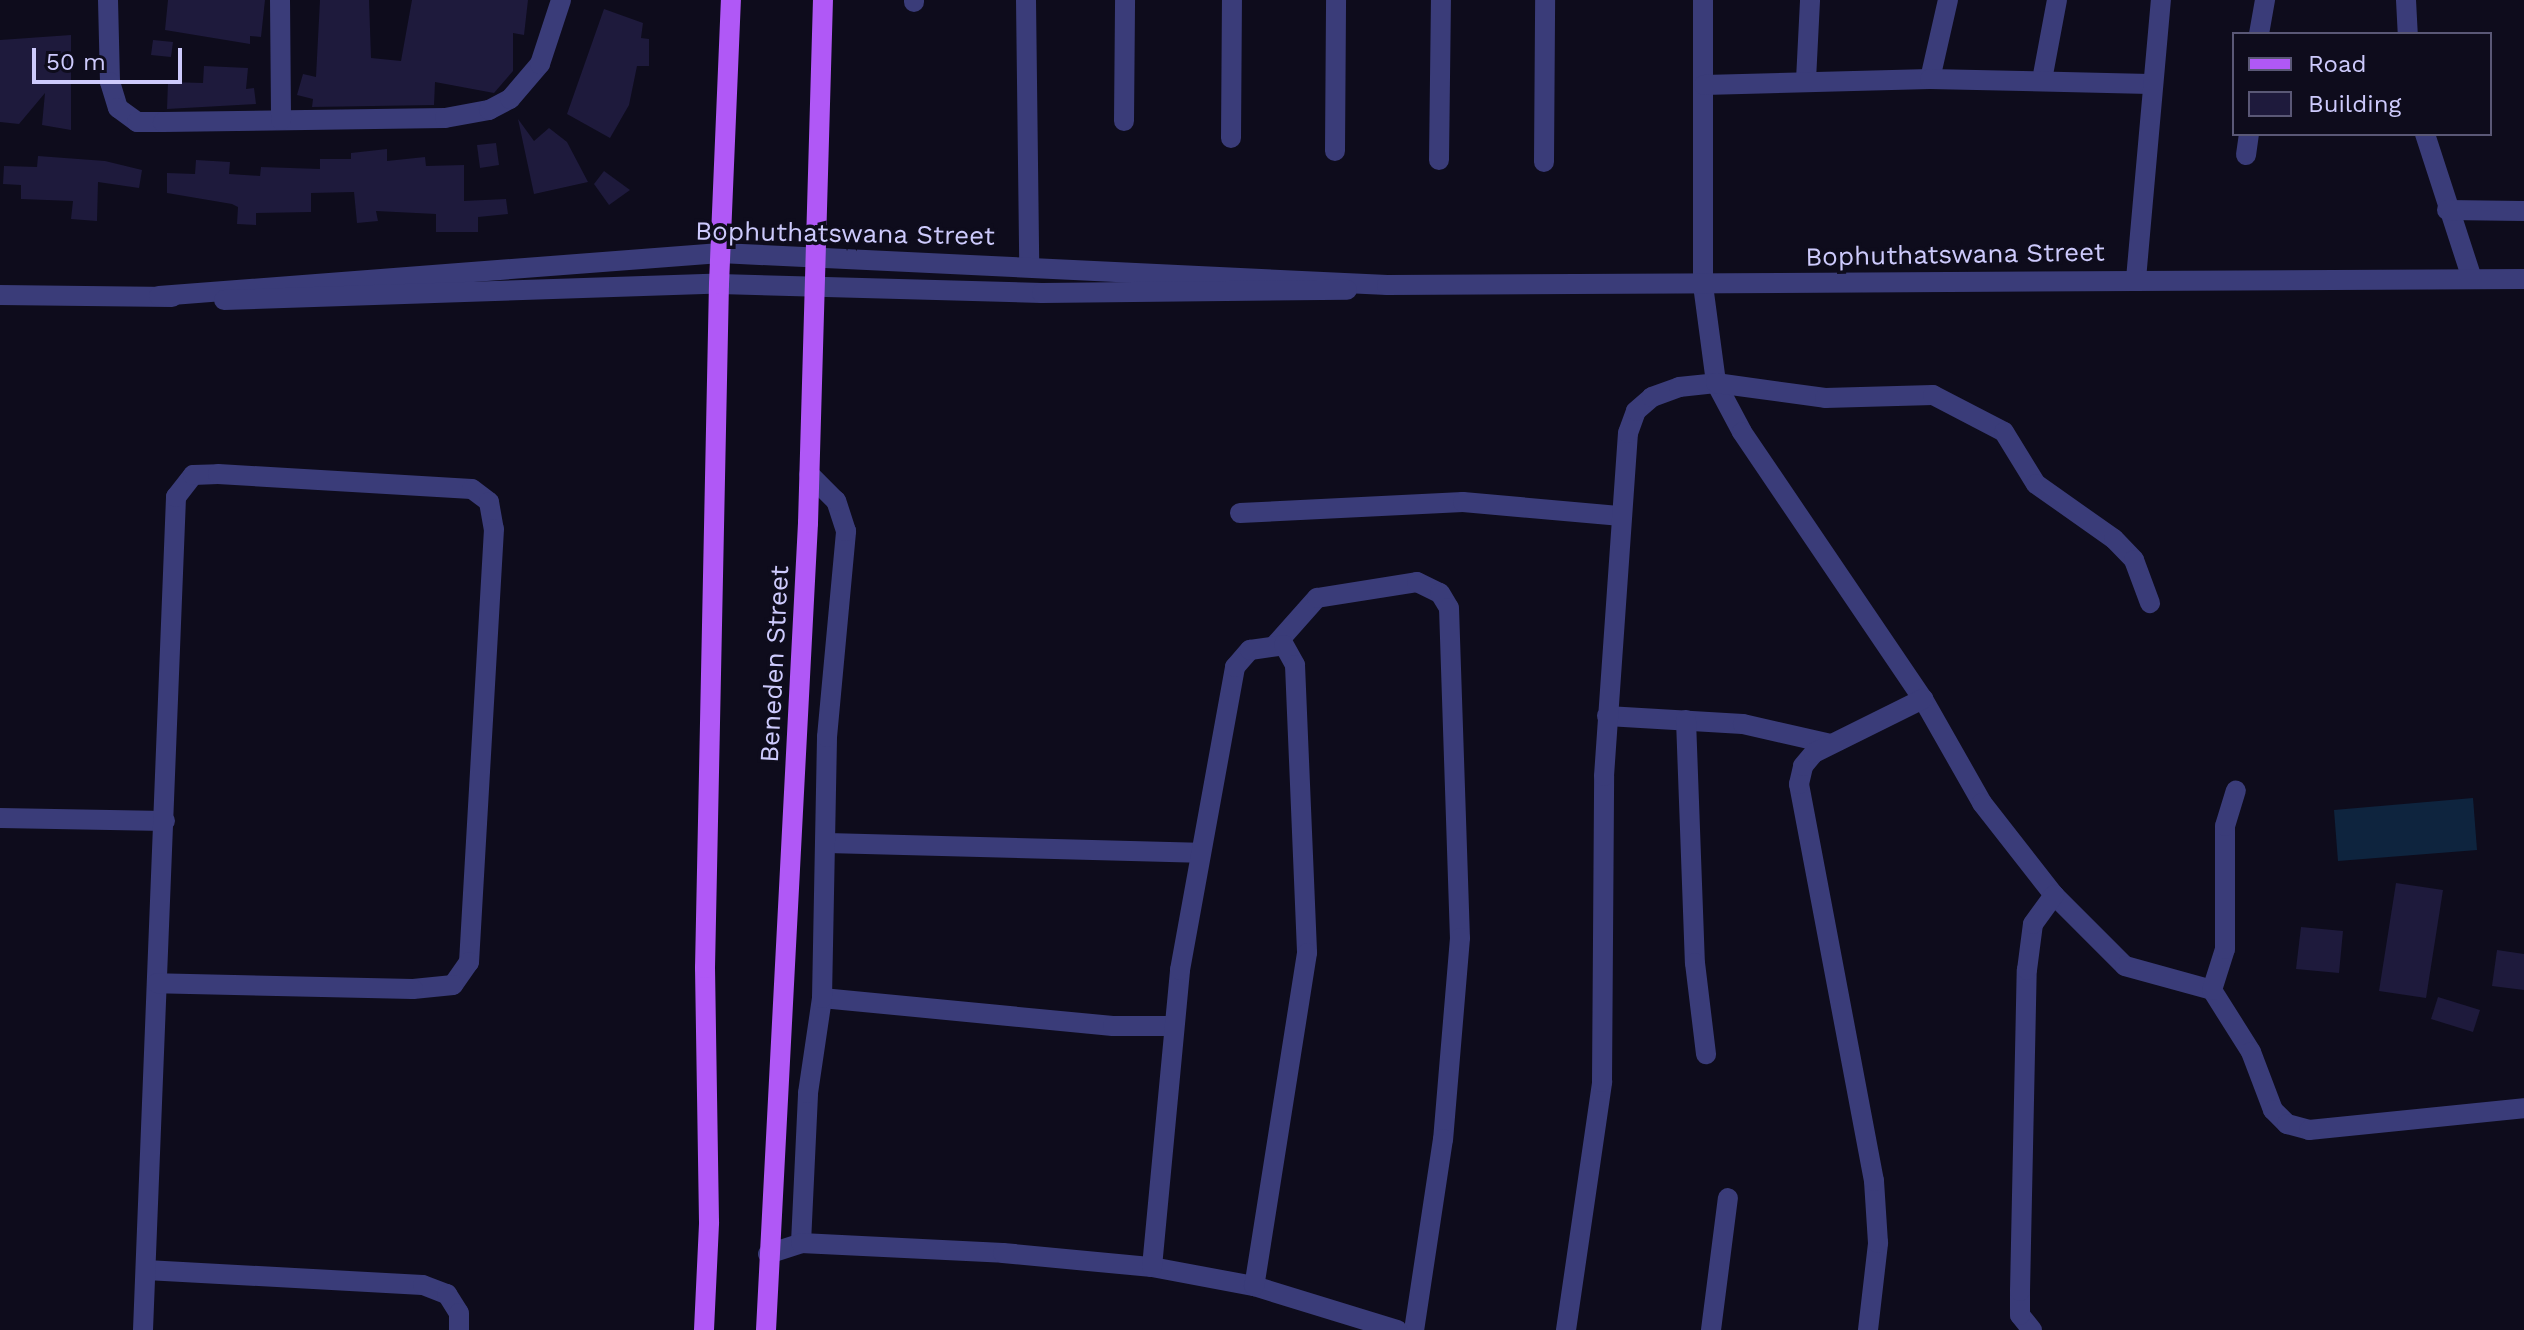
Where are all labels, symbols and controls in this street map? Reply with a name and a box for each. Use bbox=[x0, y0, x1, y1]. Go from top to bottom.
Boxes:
scale bar bbox=[36, 32, 186, 82]
legend bbox=[2232, 32, 2492, 136]
text: 50 m bbox=[46, 48, 106, 76]
text: Road bbox=[2308, 50, 2367, 78]
text: Building bbox=[2308, 90, 2401, 118]
street label: Bophuthatswana Street bbox=[695, 216, 995, 252]
street label: Bophuthatswana Street bbox=[1805, 237, 2105, 273]
street label: Beneden Street bbox=[754, 565, 796, 763]

